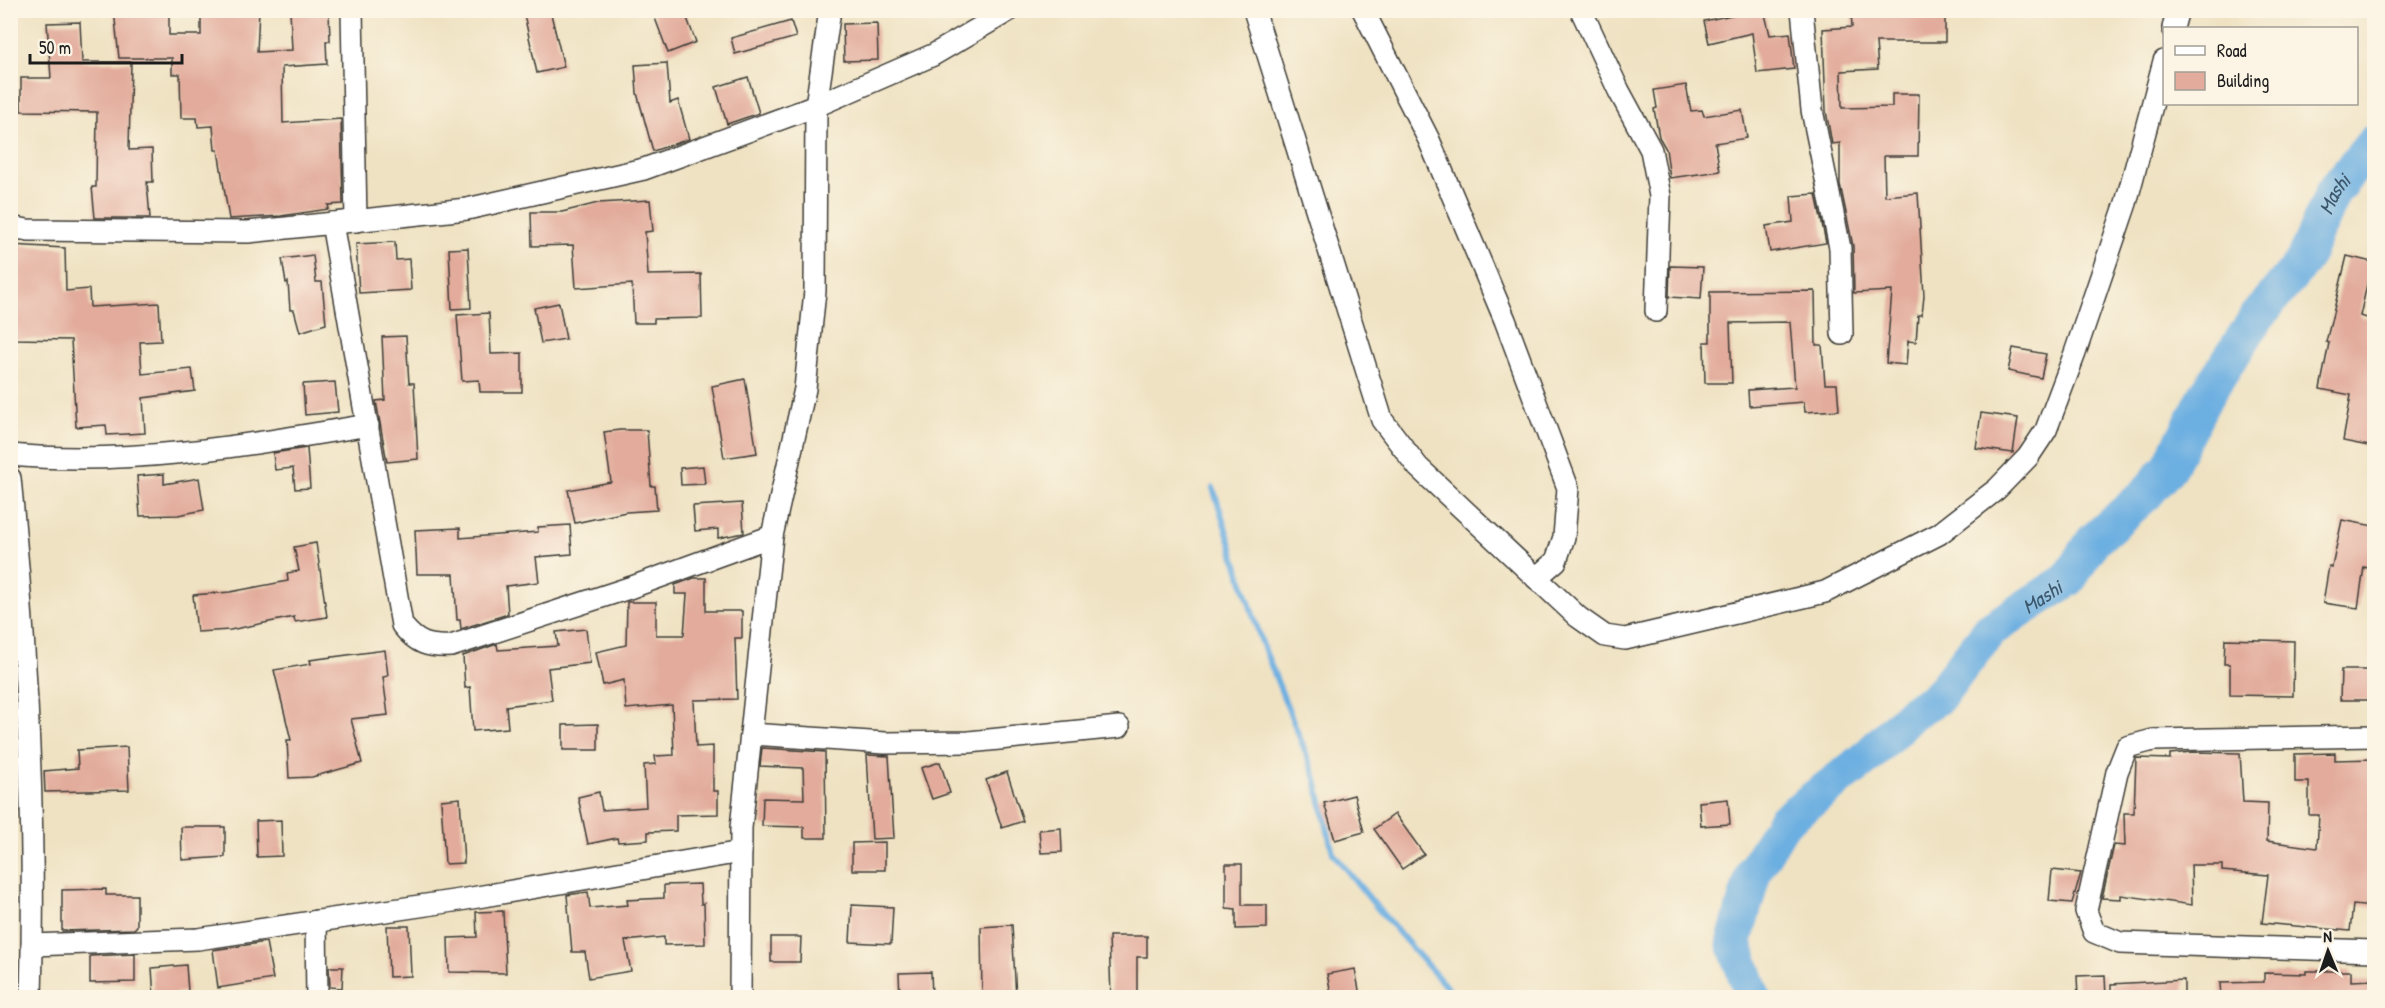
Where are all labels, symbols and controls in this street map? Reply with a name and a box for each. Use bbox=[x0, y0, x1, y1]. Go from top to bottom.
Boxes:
scale bar bbox=[30, 27, 182, 65]
legend bbox=[2163, 27, 2358, 105]
text: 50 m bbox=[39, 35, 71, 60]
text: Road bbox=[2217, 38, 2247, 63]
text: Building bbox=[2217, 68, 2269, 93]
water label: Mashi bbox=[2311, 166, 2358, 219]
water label: Mashi bbox=[2016, 572, 2069, 620]
north arrow bbox=[2298, 921, 2358, 981]
text: N bbox=[2323, 925, 2333, 947]

